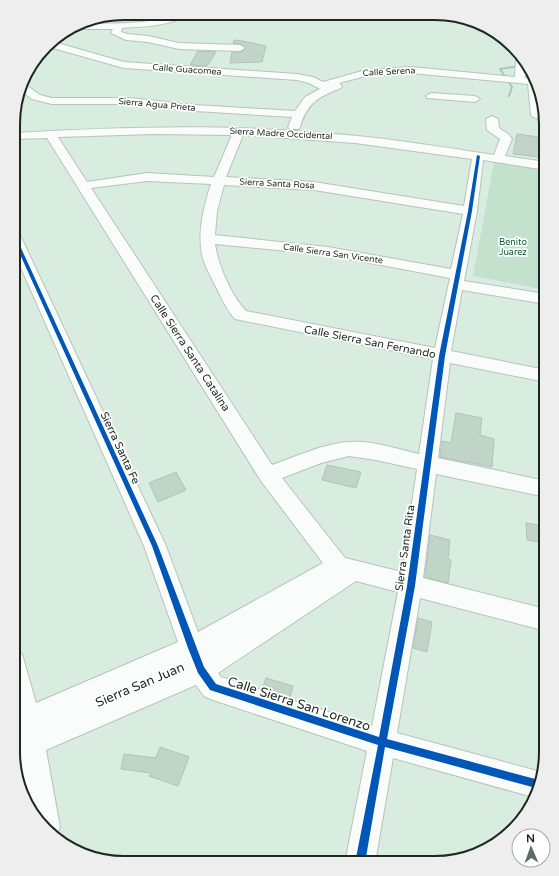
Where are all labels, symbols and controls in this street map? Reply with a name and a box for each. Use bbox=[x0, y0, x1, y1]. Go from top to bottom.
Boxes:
street label: Calle Guacomea bbox=[152, 62, 222, 78]
street label: Calle Serena bbox=[362, 65, 416, 79]
street label: Sierra Agua Prieta bbox=[118, 96, 196, 114]
street label: Sierra Madre Occidental bbox=[229, 126, 333, 142]
street label: Sierra Santa Rosa bbox=[239, 177, 315, 191]
park label: Benito Juarez bbox=[499, 237, 527, 258]
street label: Calle Sierra San Vicente bbox=[282, 242, 384, 266]
street label: Calle Sierra Santa Catalina bbox=[147, 292, 233, 414]
street label: Calle Sierra San Fernando bbox=[303, 323, 437, 361]
street label: Sierra Santa Fe bbox=[98, 410, 142, 486]
street label: Sierra Santa Rita bbox=[393, 504, 417, 592]
street label: Sierra San Juan bbox=[93, 659, 187, 711]
street label: Calle Sierra San Lorenzo bbox=[226, 673, 372, 735]
north arrow bbox=[511, 828, 551, 868]
text: N bbox=[526, 832, 535, 845]

